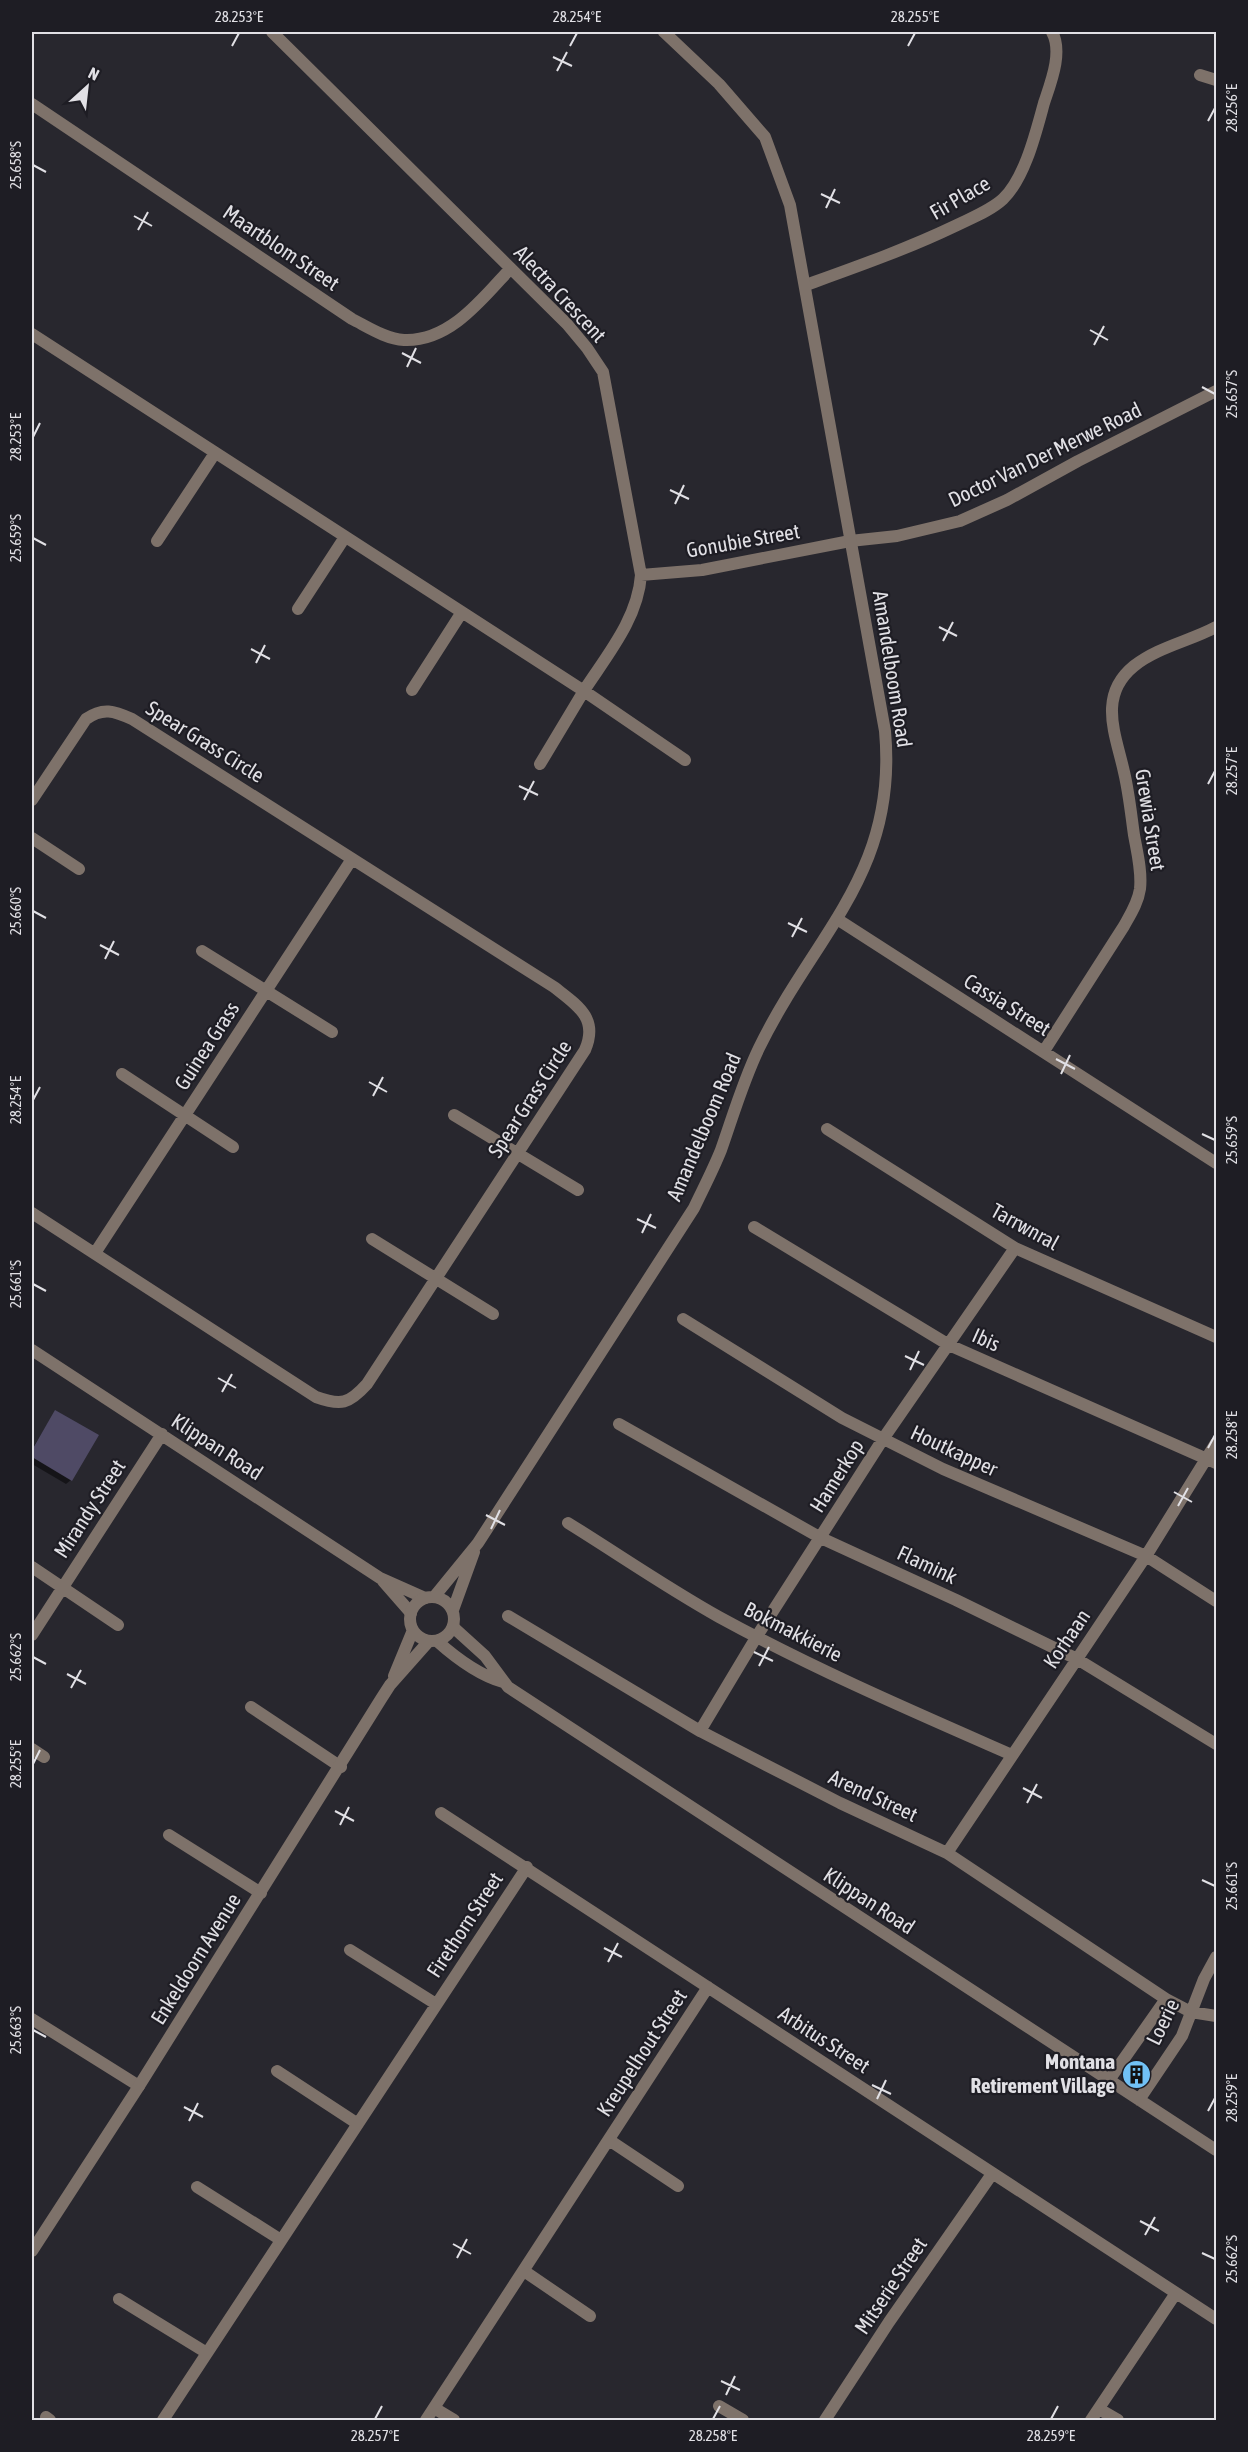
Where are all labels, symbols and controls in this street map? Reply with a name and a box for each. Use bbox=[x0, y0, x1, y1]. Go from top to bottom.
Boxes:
text: 28.253°E bbox=[215, 8, 264, 25]
text: 28.254°E bbox=[553, 8, 602, 25]
text: 28.255°E bbox=[891, 8, 940, 25]
north arrow bbox=[57, 57, 117, 117]
text: N bbox=[86, 63, 102, 84]
text: 28.256°E bbox=[1223, 83, 1240, 132]
text: 25.658°S bbox=[7, 141, 24, 189]
street label: Fir Place bbox=[925, 170, 994, 224]
street label: Maartblom Street bbox=[219, 200, 344, 295]
street label: Alectra Crescent bbox=[510, 240, 612, 347]
text: 25.657°S bbox=[1223, 370, 1240, 418]
street label: Doctor Van Der Merwe Road bbox=[944, 397, 1145, 511]
text: 28.253°E bbox=[7, 412, 24, 461]
text: 25.659°S bbox=[7, 514, 24, 562]
street label: Gonubie Street bbox=[684, 518, 801, 562]
street label: Amandelboom Road bbox=[869, 589, 917, 749]
street label: Spear Grass Circle bbox=[142, 695, 269, 787]
text: 28.257°E bbox=[1223, 746, 1240, 795]
street label: Grewia Street bbox=[1131, 767, 1171, 872]
text: 25.660°S bbox=[7, 887, 24, 935]
street label: Cassia Street bbox=[960, 968, 1055, 1040]
street label: Guinea Grass bbox=[169, 997, 243, 1094]
street label: Spear Grass Circle bbox=[482, 1035, 576, 1161]
street label: Amandelboom Road bbox=[661, 1049, 745, 1204]
text: 28.254°E bbox=[7, 1075, 24, 1124]
text: 25.659°S bbox=[1223, 1116, 1240, 1164]
street label: Tarrwnral bbox=[987, 1198, 1064, 1255]
text: 25.661°S bbox=[7, 1260, 24, 1308]
street label: Ibis bbox=[969, 1323, 1004, 1356]
street label: Klippan Road bbox=[168, 1408, 267, 1484]
text: 28.258°E bbox=[1223, 1410, 1240, 1459]
street label: Houtkapper bbox=[907, 1420, 1002, 1481]
street label: Hamerkop bbox=[804, 1435, 868, 1516]
street label: Mirandy Street bbox=[49, 1455, 130, 1562]
street label: Flamink bbox=[894, 1540, 961, 1588]
street label: Bokmakkierie bbox=[740, 1596, 846, 1666]
street label: Korhaan bbox=[1038, 1604, 1095, 1672]
text: 25.662°S bbox=[7, 1633, 24, 1681]
text: 28.255°E bbox=[7, 1739, 24, 1788]
street label: Arend Street bbox=[825, 1764, 922, 1826]
street label: Klippan Road bbox=[820, 1862, 919, 1938]
text: 25.661°S bbox=[1223, 1862, 1240, 1910]
street label: Firethorn Street bbox=[421, 1867, 507, 1982]
street label: Enkeldoorn Avenue bbox=[145, 1889, 245, 2028]
street label: Kreupelhout Street bbox=[591, 1985, 691, 2120]
street label: Loerie bbox=[1141, 1995, 1183, 2048]
street label: Arbitus Street bbox=[774, 2001, 875, 2077]
text: 25.663°S bbox=[7, 2006, 24, 2054]
place label: Montana Retirement Village bbox=[970, 2049, 1115, 2097]
building icon: Montana Retirement Village bbox=[1120, 2058, 1152, 2090]
text: 28.259°E bbox=[1223, 2073, 1240, 2122]
street label: Mitserie Street bbox=[849, 2233, 931, 2338]
text: 25.662°S bbox=[1223, 2235, 1240, 2283]
text: 28.257°E bbox=[351, 2427, 400, 2444]
text: 28.258°E bbox=[689, 2427, 738, 2444]
text: 28.259°E bbox=[1027, 2427, 1076, 2444]

